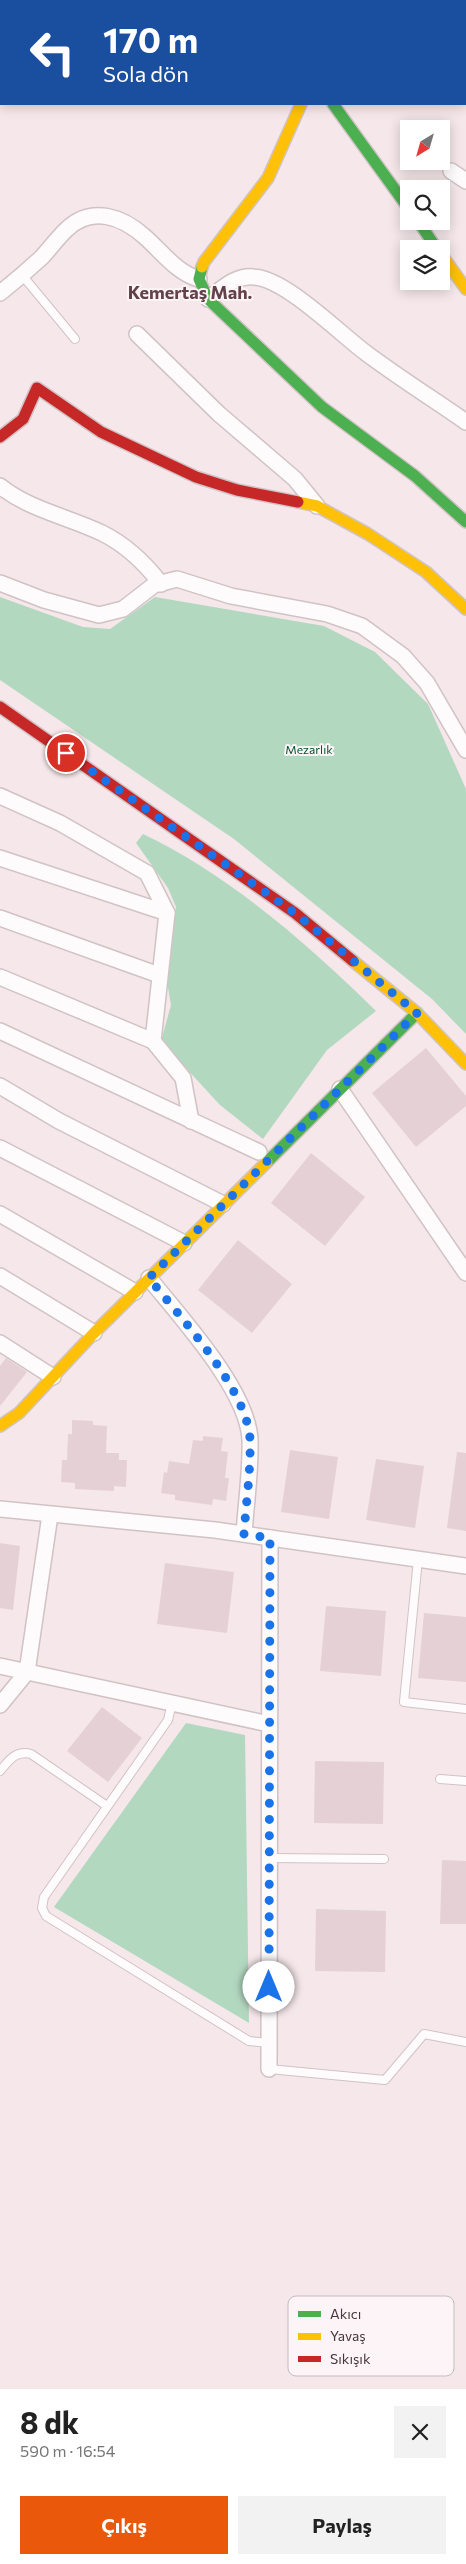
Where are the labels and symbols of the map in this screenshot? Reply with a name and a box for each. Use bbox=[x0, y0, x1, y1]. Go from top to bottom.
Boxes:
north arrow bbox=[400, 120, 450, 170]
district label: Kemertaş Mah. bbox=[128, 281, 253, 303]
pin bbox=[45, 732, 87, 774]
park label: Mezarlık bbox=[285, 742, 333, 756]
position arrow bbox=[242, 1960, 294, 2012]
legend bbox=[288, 2296, 454, 2376]
text: Akıcı bbox=[330, 2305, 361, 2322]
text: Yavaş bbox=[330, 2327, 366, 2344]
text: Sıkışık bbox=[330, 2350, 371, 2367]

